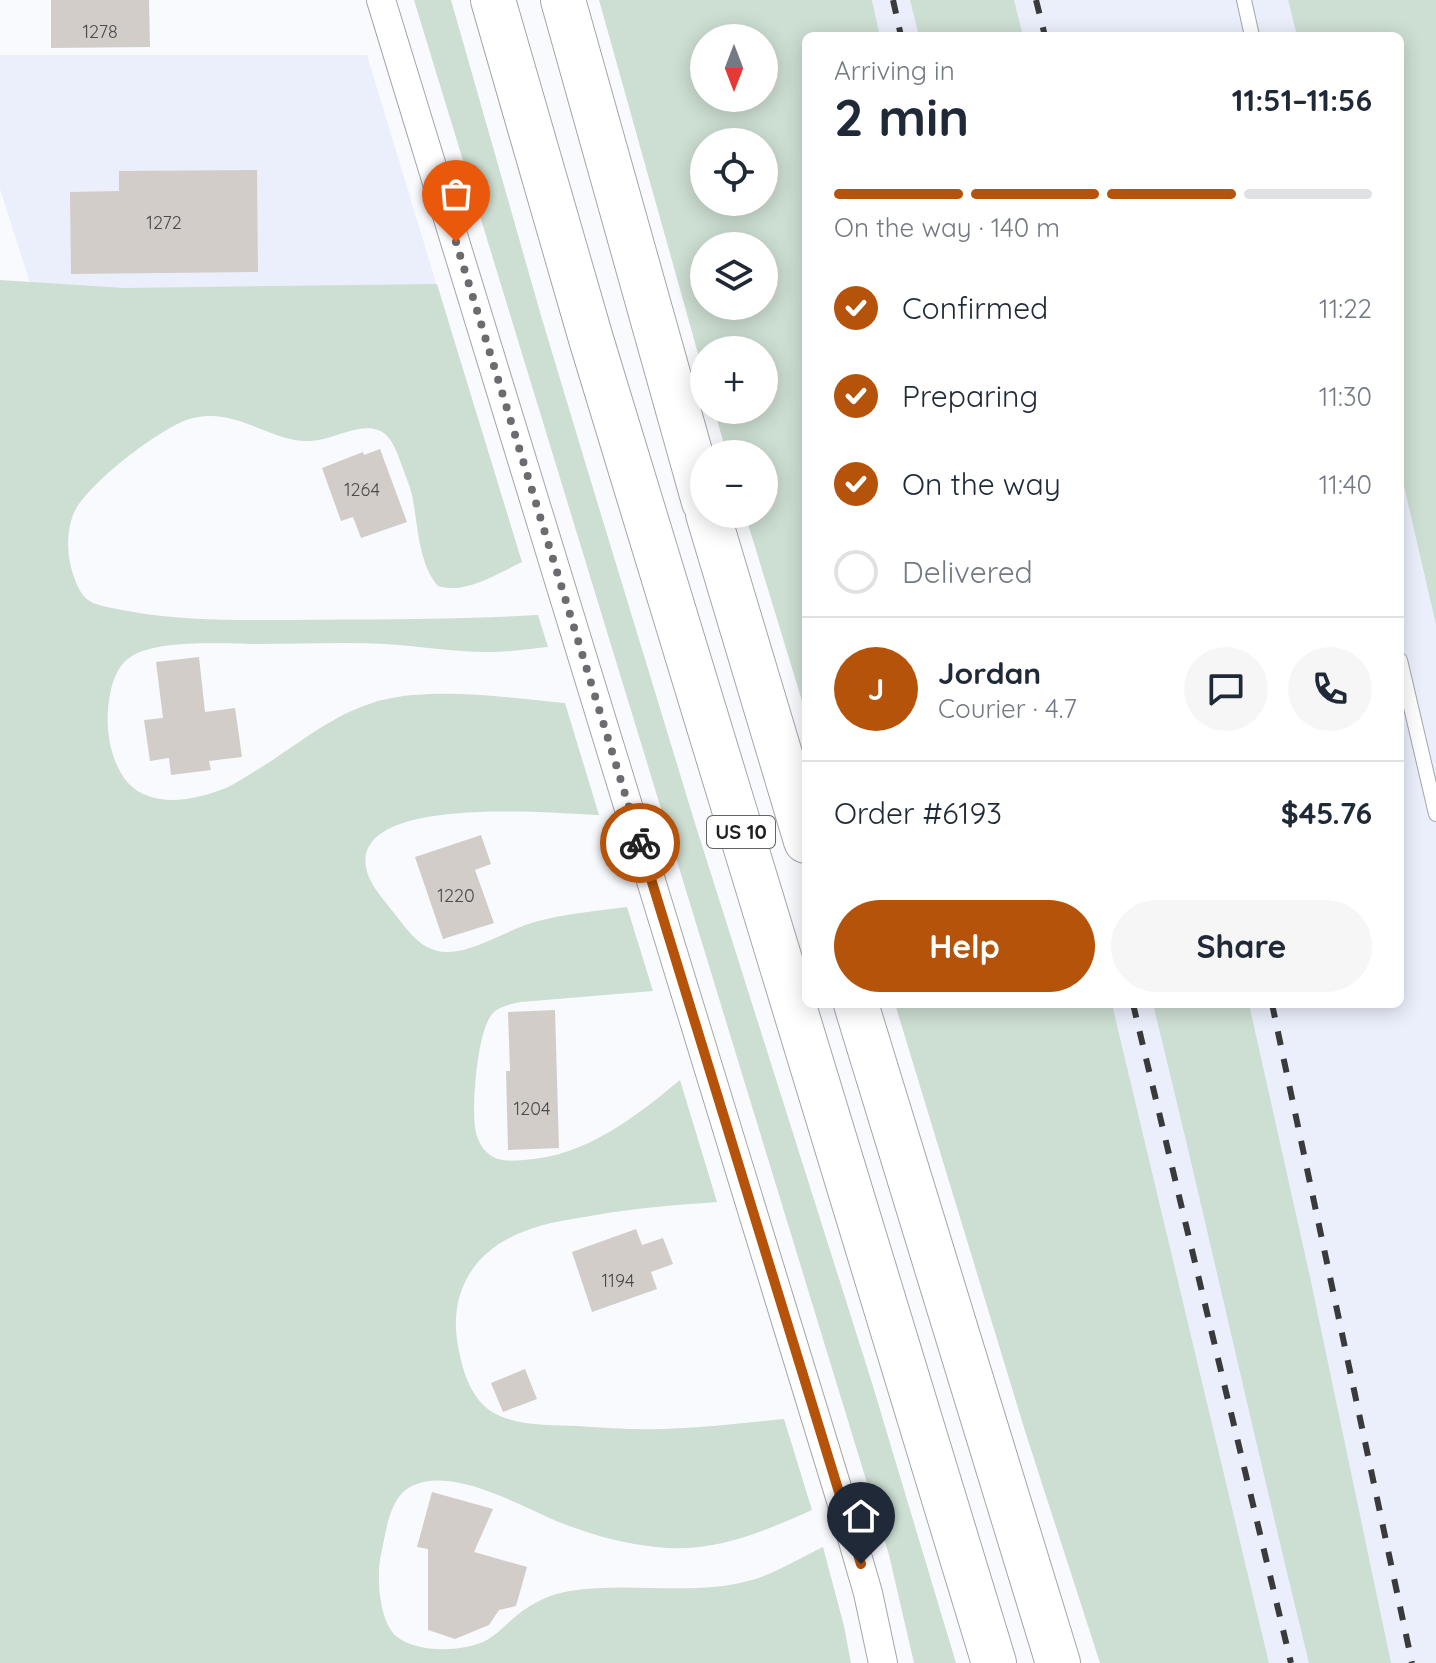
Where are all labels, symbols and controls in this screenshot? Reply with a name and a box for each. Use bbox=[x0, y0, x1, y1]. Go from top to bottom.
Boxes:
house number: 1278 bbox=[82, 20, 118, 43]
north arrow bbox=[690, 24, 778, 112]
map controls bbox=[690, 24, 778, 528]
text: Arriving in bbox=[834, 54, 955, 87]
text: 11:51–11:56 bbox=[1232, 81, 1372, 119]
text: 2 min bbox=[834, 84, 969, 149]
button: locate bbox=[690, 128, 778, 216]
pin bbox=[422, 160, 490, 242]
icon: bag bbox=[434, 172, 478, 216]
house number: 1272 bbox=[146, 211, 182, 234]
text: On the way · 140 m bbox=[834, 211, 1060, 244]
button: layers bbox=[690, 232, 778, 320]
icon: check bbox=[834, 286, 878, 330]
text: Confirmed bbox=[902, 289, 1048, 327]
text: 11:22 bbox=[1319, 292, 1372, 325]
button: + bbox=[690, 336, 778, 424]
icon: check bbox=[834, 374, 878, 418]
text: Preparing bbox=[902, 377, 1038, 415]
text: 11:30 bbox=[1319, 380, 1372, 413]
button: − bbox=[690, 440, 778, 528]
icon: check bbox=[834, 462, 878, 506]
text: On the way bbox=[902, 465, 1061, 503]
text: 11:40 bbox=[1319, 468, 1372, 501]
house number: 1264 bbox=[344, 478, 380, 501]
text: Delivered bbox=[902, 553, 1033, 591]
button: chat bbox=[1184, 647, 1268, 731]
button: phone bbox=[1288, 647, 1372, 731]
text: Jordan bbox=[938, 654, 1041, 692]
text: J bbox=[868, 670, 884, 708]
text: Courier · 4.7 bbox=[938, 692, 1077, 725]
text: Order #6193 bbox=[834, 794, 1002, 832]
text: $45.76 bbox=[1281, 794, 1372, 832]
courier bbox=[600, 803, 680, 883]
road number: US 10 bbox=[707, 816, 775, 848]
icon: bike bbox=[618, 821, 662, 865]
house number: 1220 bbox=[437, 884, 475, 907]
button: Help bbox=[834, 900, 1095, 992]
button: Share bbox=[1111, 900, 1372, 992]
house number: 1204 bbox=[514, 1097, 550, 1120]
house number: 1194 bbox=[602, 1269, 634, 1292]
pin bbox=[827, 1482, 895, 1564]
icon: home bbox=[839, 1494, 883, 1538]

